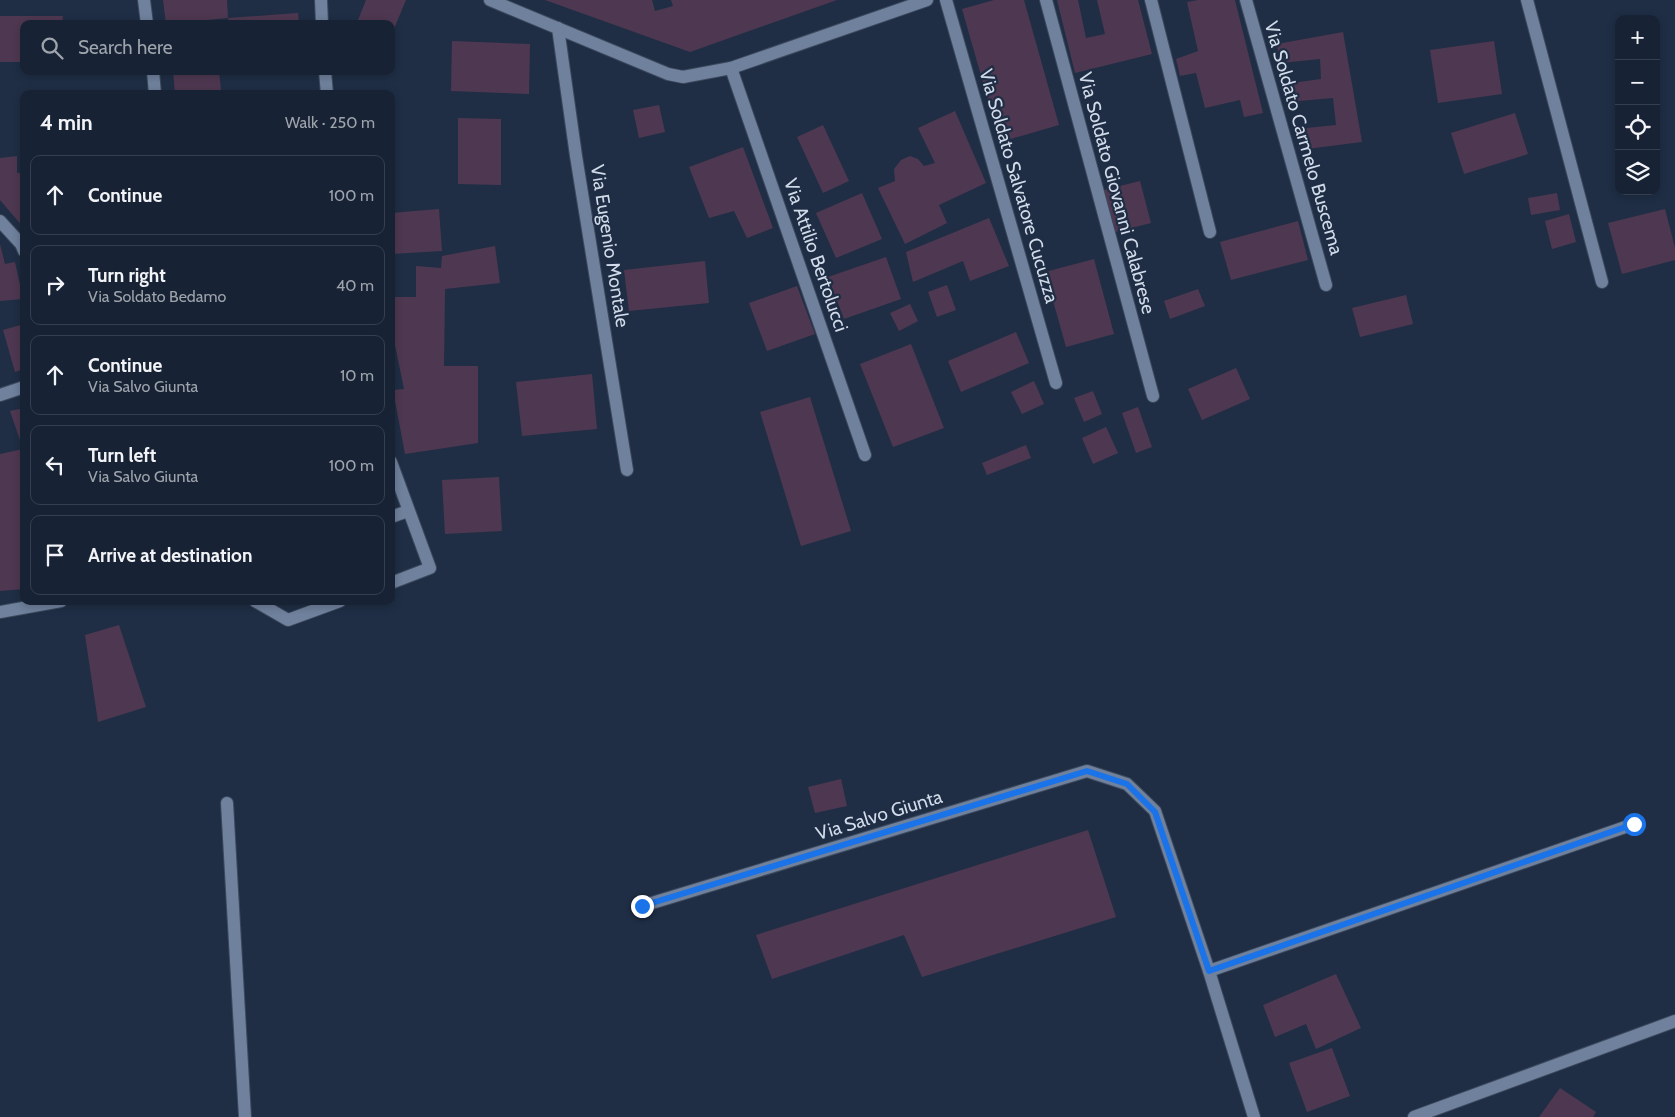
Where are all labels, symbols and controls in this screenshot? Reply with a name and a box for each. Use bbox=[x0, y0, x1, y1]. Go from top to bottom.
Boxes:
map controls bbox=[1615, 15, 1660, 195]
button: + bbox=[1615, 15, 1660, 60]
street label: Via Soldato Carmelo Buscema bbox=[1260, 19, 1348, 257]
search box bbox=[20, 20, 395, 75]
icon: search bbox=[38, 34, 66, 62]
text: Search here bbox=[78, 36, 172, 59]
button: − bbox=[1615, 60, 1660, 105]
street label: Via Soldato Salvatore Cucuzza bbox=[975, 66, 1063, 306]
street label: Via Soldato Giovanni Calabrese bbox=[1074, 70, 1160, 317]
button: locate bbox=[1615, 105, 1660, 150]
text: 4 min bbox=[40, 110, 93, 135]
text: Walk · 250 m bbox=[285, 113, 375, 132]
button: layers bbox=[1615, 150, 1660, 195]
street label: Via Eugenio Montale bbox=[586, 163, 634, 329]
street label: Via Attilio Bertolucci bbox=[779, 175, 853, 335]
icon: ahead bbox=[41, 181, 69, 209]
text: Continue bbox=[88, 184, 162, 207]
text: 100 m bbox=[329, 186, 374, 205]
text: Turn right bbox=[88, 264, 166, 287]
icon: right bbox=[41, 271, 69, 299]
text: 40 m bbox=[336, 276, 374, 295]
text: Via Soldato Bedamo bbox=[88, 287, 226, 306]
text: Continue bbox=[88, 354, 162, 377]
icon: ahead bbox=[41, 361, 69, 389]
text: 10 m bbox=[340, 366, 374, 385]
text: Via Salvo Giunta bbox=[88, 377, 198, 396]
text: Turn left bbox=[88, 444, 156, 467]
icon: left bbox=[41, 451, 69, 479]
text: 100 m bbox=[329, 456, 374, 475]
text: Via Salvo Giunta bbox=[88, 467, 198, 486]
icon: arrive bbox=[41, 541, 69, 569]
text: Arrive at destination bbox=[88, 544, 252, 567]
street label: Via Salvo Giunta bbox=[813, 785, 945, 845]
route start bbox=[1623, 813, 1646, 836]
route end bbox=[631, 895, 654, 918]

